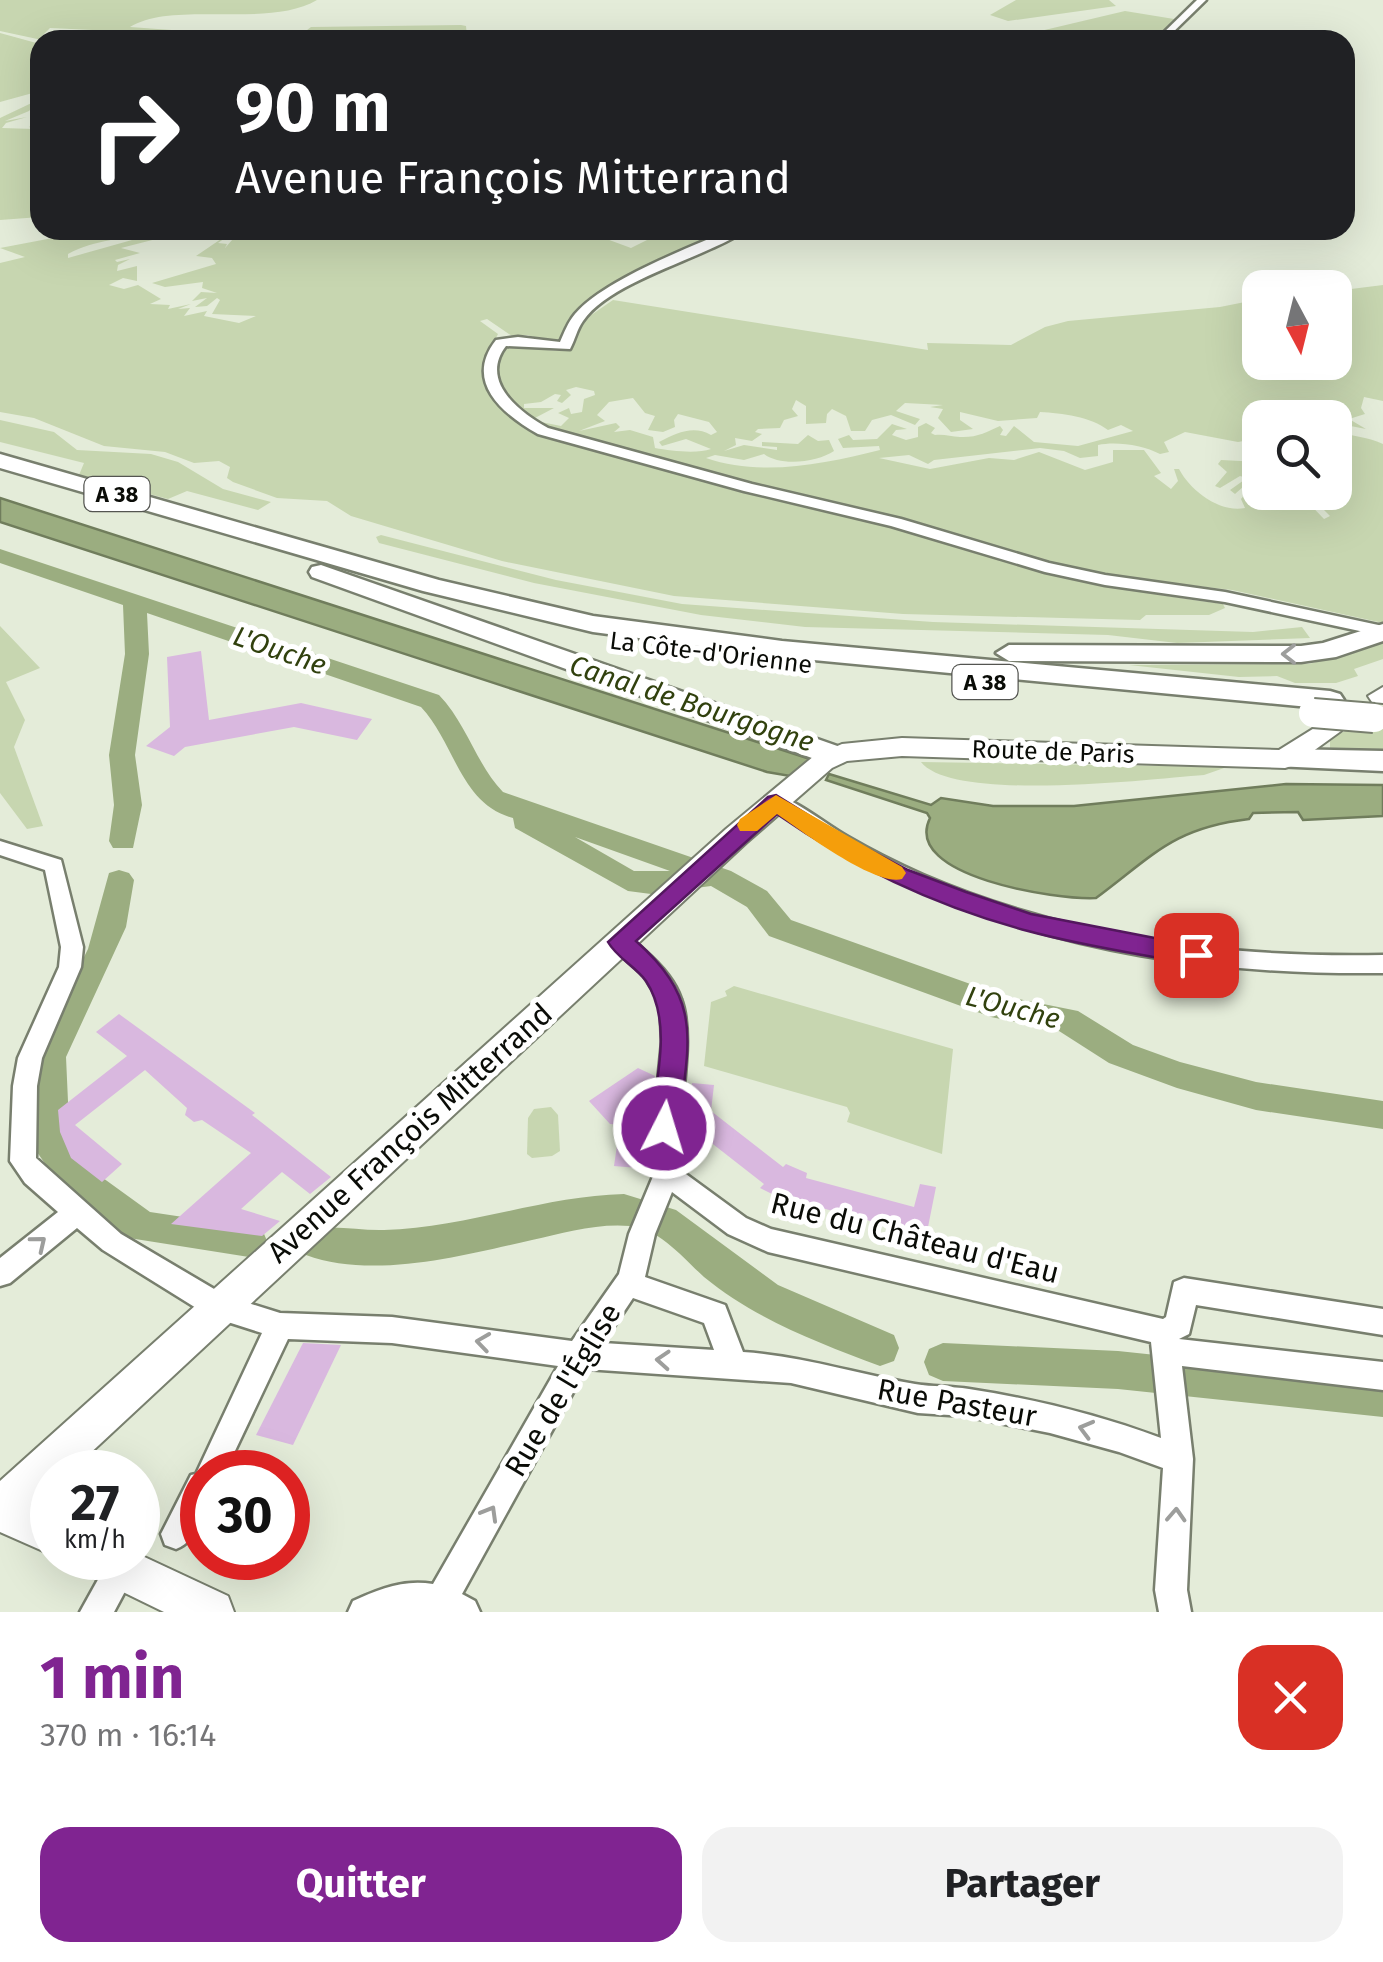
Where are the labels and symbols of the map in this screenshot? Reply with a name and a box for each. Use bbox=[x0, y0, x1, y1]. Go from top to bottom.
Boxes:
north arrow bbox=[1242, 270, 1352, 380]
road number: A 38 bbox=[84, 477, 150, 511]
water label: L'Ouche bbox=[229, 619, 331, 682]
street label: La Côte-d'Orienne bbox=[608, 626, 814, 680]
one-way arrow bbox=[1280, 643, 1296, 665]
water label: Canal de Bourgogne bbox=[566, 648, 818, 759]
road number: A 38 bbox=[952, 665, 1018, 699]
street label: Route de Paris bbox=[971, 734, 1135, 770]
pin bbox=[1154, 913, 1239, 998]
water label: L'Ouche bbox=[962, 979, 1064, 1036]
street label: Avenue François Mitterrand bbox=[260, 996, 560, 1270]
position arrow bbox=[612, 1076, 716, 1180]
street label: Rue du Château d'Eau bbox=[767, 1185, 1063, 1291]
one-way arrow bbox=[28, 1237, 46, 1255]
street label: Rue de l'Église bbox=[497, 1297, 629, 1483]
one-way arrow bbox=[474, 1332, 490, 1353]
one-way arrow bbox=[654, 1350, 670, 1372]
street label: Rue Pasteur bbox=[874, 1371, 1040, 1435]
one-way arrow bbox=[1078, 1419, 1095, 1440]
speed limit sign: 30 bbox=[180, 1450, 310, 1580]
one-way arrow bbox=[477, 1506, 497, 1524]
one-way arrow bbox=[1165, 1507, 1186, 1523]

